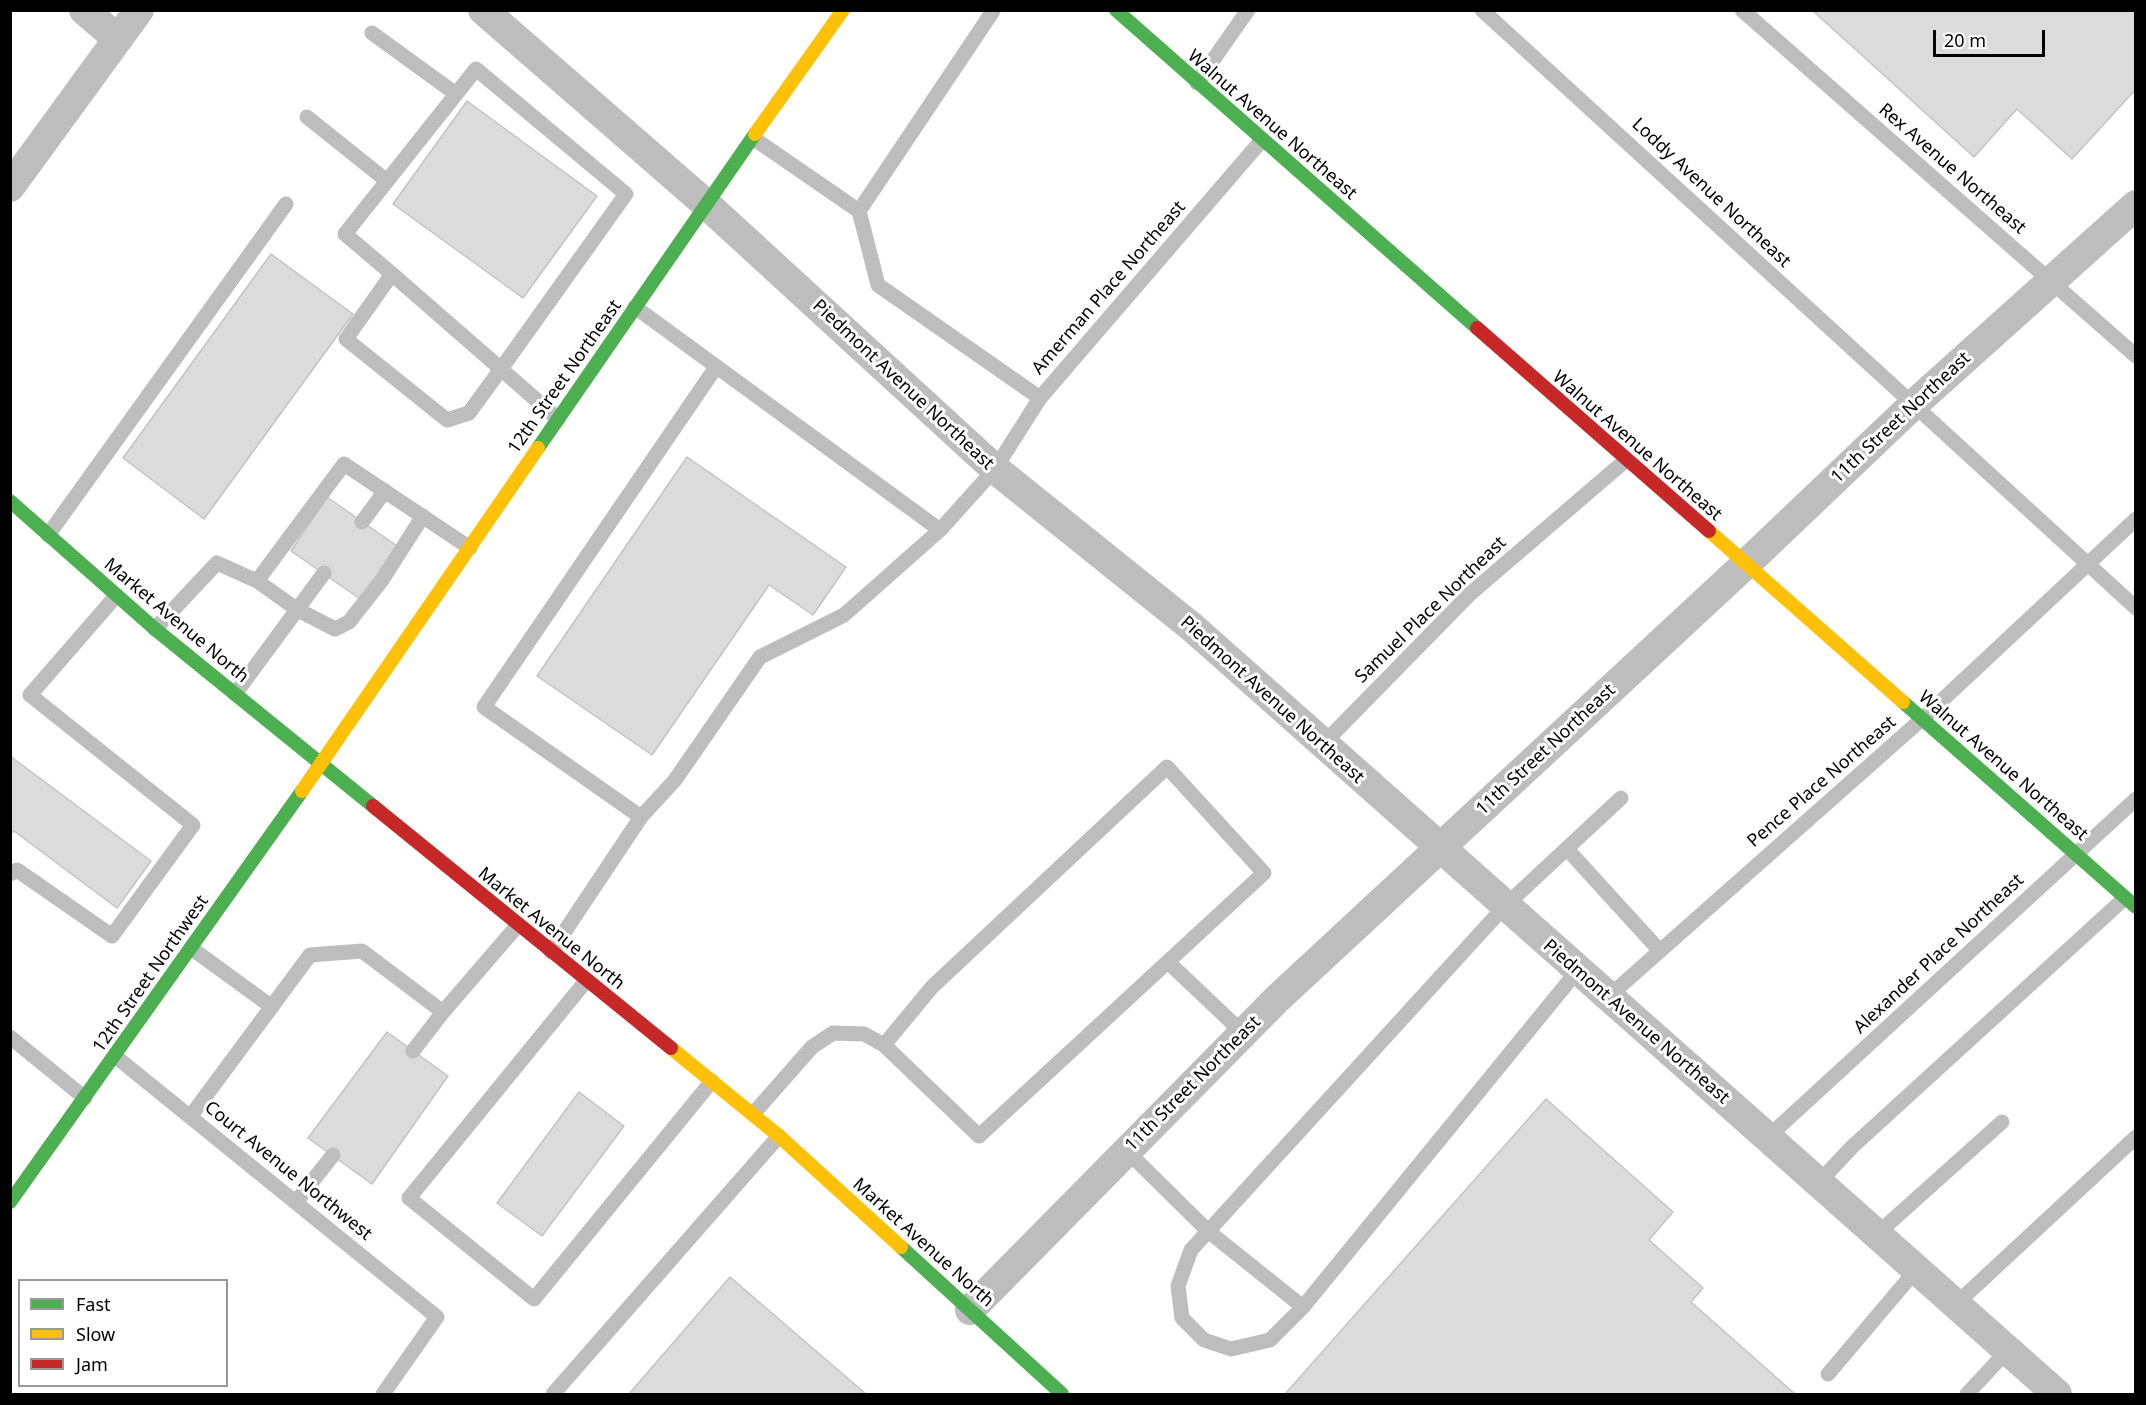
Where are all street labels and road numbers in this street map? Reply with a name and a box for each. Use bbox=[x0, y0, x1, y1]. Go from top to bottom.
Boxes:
street label: Walnut Avenue Northeast bbox=[1183, 46, 1361, 204]
street label: Rex Avenue Northeast bbox=[1874, 99, 2030, 239]
street label: Loddy Avenue Northeast bbox=[1627, 114, 1795, 272]
street label: Amerman Place Northeast bbox=[1028, 197, 1190, 379]
street label: Piedmont Avenue Northeast bbox=[808, 295, 998, 475]
street label: 12th Street Northeast bbox=[504, 296, 626, 458]
street label: 11th Street Northeast bbox=[1827, 348, 1975, 488]
street label: Walnut Avenue Northeast bbox=[1548, 367, 1726, 525]
street label: Samuel Place Northeast bbox=[1351, 532, 1511, 688]
street label: Market Avenue North bbox=[99, 554, 253, 688]
street label: Piedmont Avenue Northeast bbox=[1176, 612, 1368, 788]
street label: 11th Street Northeast bbox=[1472, 680, 1620, 820]
street label: Walnut Avenue Northeast bbox=[1914, 687, 2092, 845]
street label: Pence Place Northeast bbox=[1743, 712, 1901, 852]
street label: Market Avenue North bbox=[473, 863, 629, 995]
street label: Alexander Place Northeast bbox=[1850, 870, 2028, 1038]
street label: 12th Street Northwest bbox=[89, 891, 213, 1057]
street label: Piedmont Avenue Northeast bbox=[1538, 935, 1734, 1109]
street label: 11th Street Northeast bbox=[1121, 1012, 1265, 1156]
street label: Court Avenue Northwest bbox=[200, 1097, 376, 1245]
street label: Market Avenue North bbox=[848, 1174, 998, 1312]

